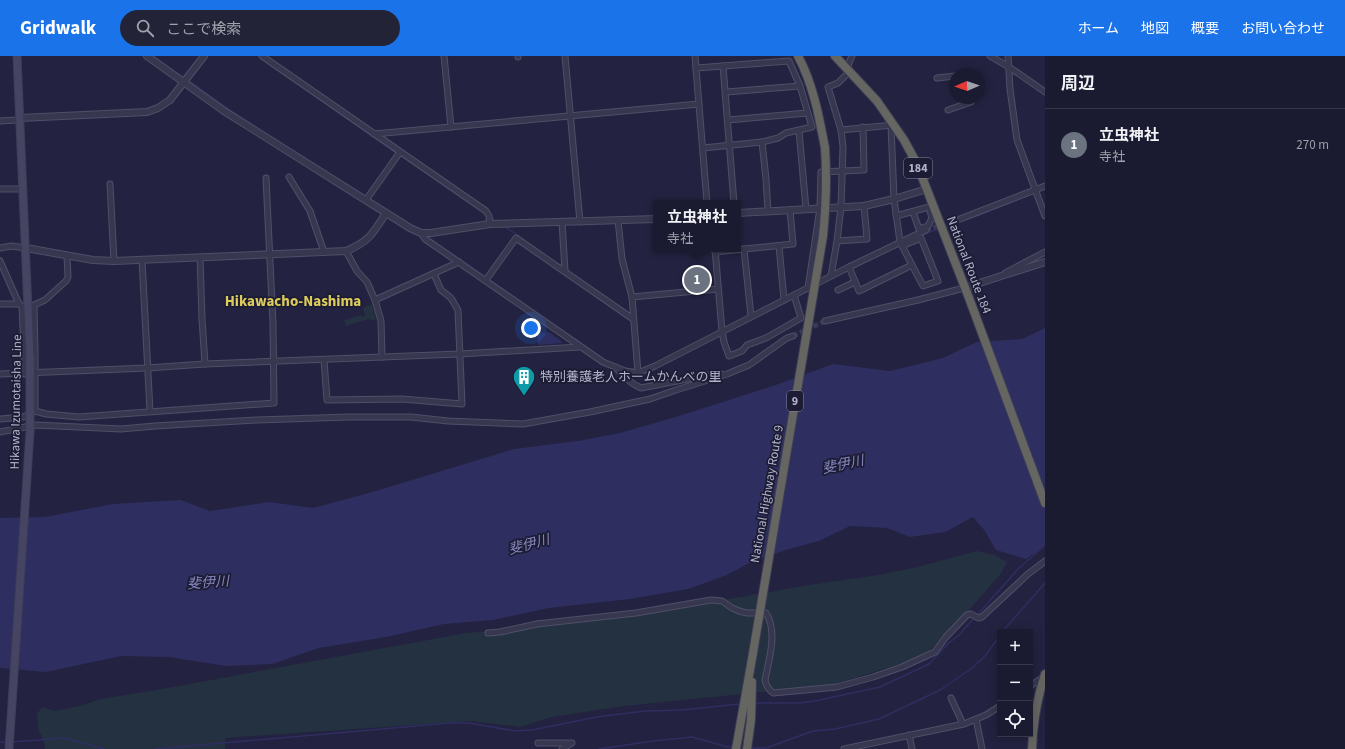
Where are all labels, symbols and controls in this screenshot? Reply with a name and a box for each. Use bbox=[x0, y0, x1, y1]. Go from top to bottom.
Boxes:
search box bbox=[120, 10, 400, 46]
text: Gridwalk bbox=[20, 15, 96, 42]
icon: search bbox=[134, 17, 156, 39]
text: ここで検索 bbox=[166, 19, 241, 40]
text: ホーム bbox=[1077, 19, 1119, 39]
text: 地図 bbox=[1141, 19, 1169, 39]
text: 概要 bbox=[1191, 19, 1219, 39]
text: お問い合わせ bbox=[1241, 19, 1325, 39]
north arrow bbox=[949, 68, 985, 104]
text: 周辺 bbox=[1061, 72, 1095, 96]
text: 立虫神社 bbox=[1099, 125, 1159, 146]
text: 1 bbox=[1071, 136, 1077, 154]
text: 270 m bbox=[1296, 136, 1329, 154]
text: 寺社 bbox=[1099, 148, 1125, 166]
road number: 184 bbox=[904, 158, 932, 178]
popup bbox=[653, 200, 741, 252]
text: 立虫神社 bbox=[667, 207, 727, 228]
street label: National Route 184 bbox=[942, 214, 996, 317]
text: 寺社 bbox=[667, 230, 693, 248]
pin: 1 bbox=[684, 265, 710, 295]
district label: Hikawacho-Nashima bbox=[225, 291, 361, 312]
your location bbox=[521, 318, 541, 338]
street label: Hikawa Izumotaisha Line bbox=[6, 334, 26, 470]
building icon: 特別養護老人ホームかんべの里 bbox=[511, 364, 537, 397]
place label: 特別養護老人ホームかんべの里 bbox=[540, 368, 722, 386]
road number: 9 bbox=[787, 391, 803, 411]
street label: National Highway Route 9 bbox=[746, 424, 788, 564]
water label: 斐伊川 bbox=[820, 450, 868, 479]
water label: 斐伊川 bbox=[506, 529, 554, 560]
water label: 斐伊川 bbox=[186, 571, 232, 594]
map controls bbox=[997, 629, 1033, 737]
button: + bbox=[997, 629, 1033, 665]
button: − bbox=[997, 665, 1033, 701]
button: locate bbox=[997, 701, 1033, 737]

